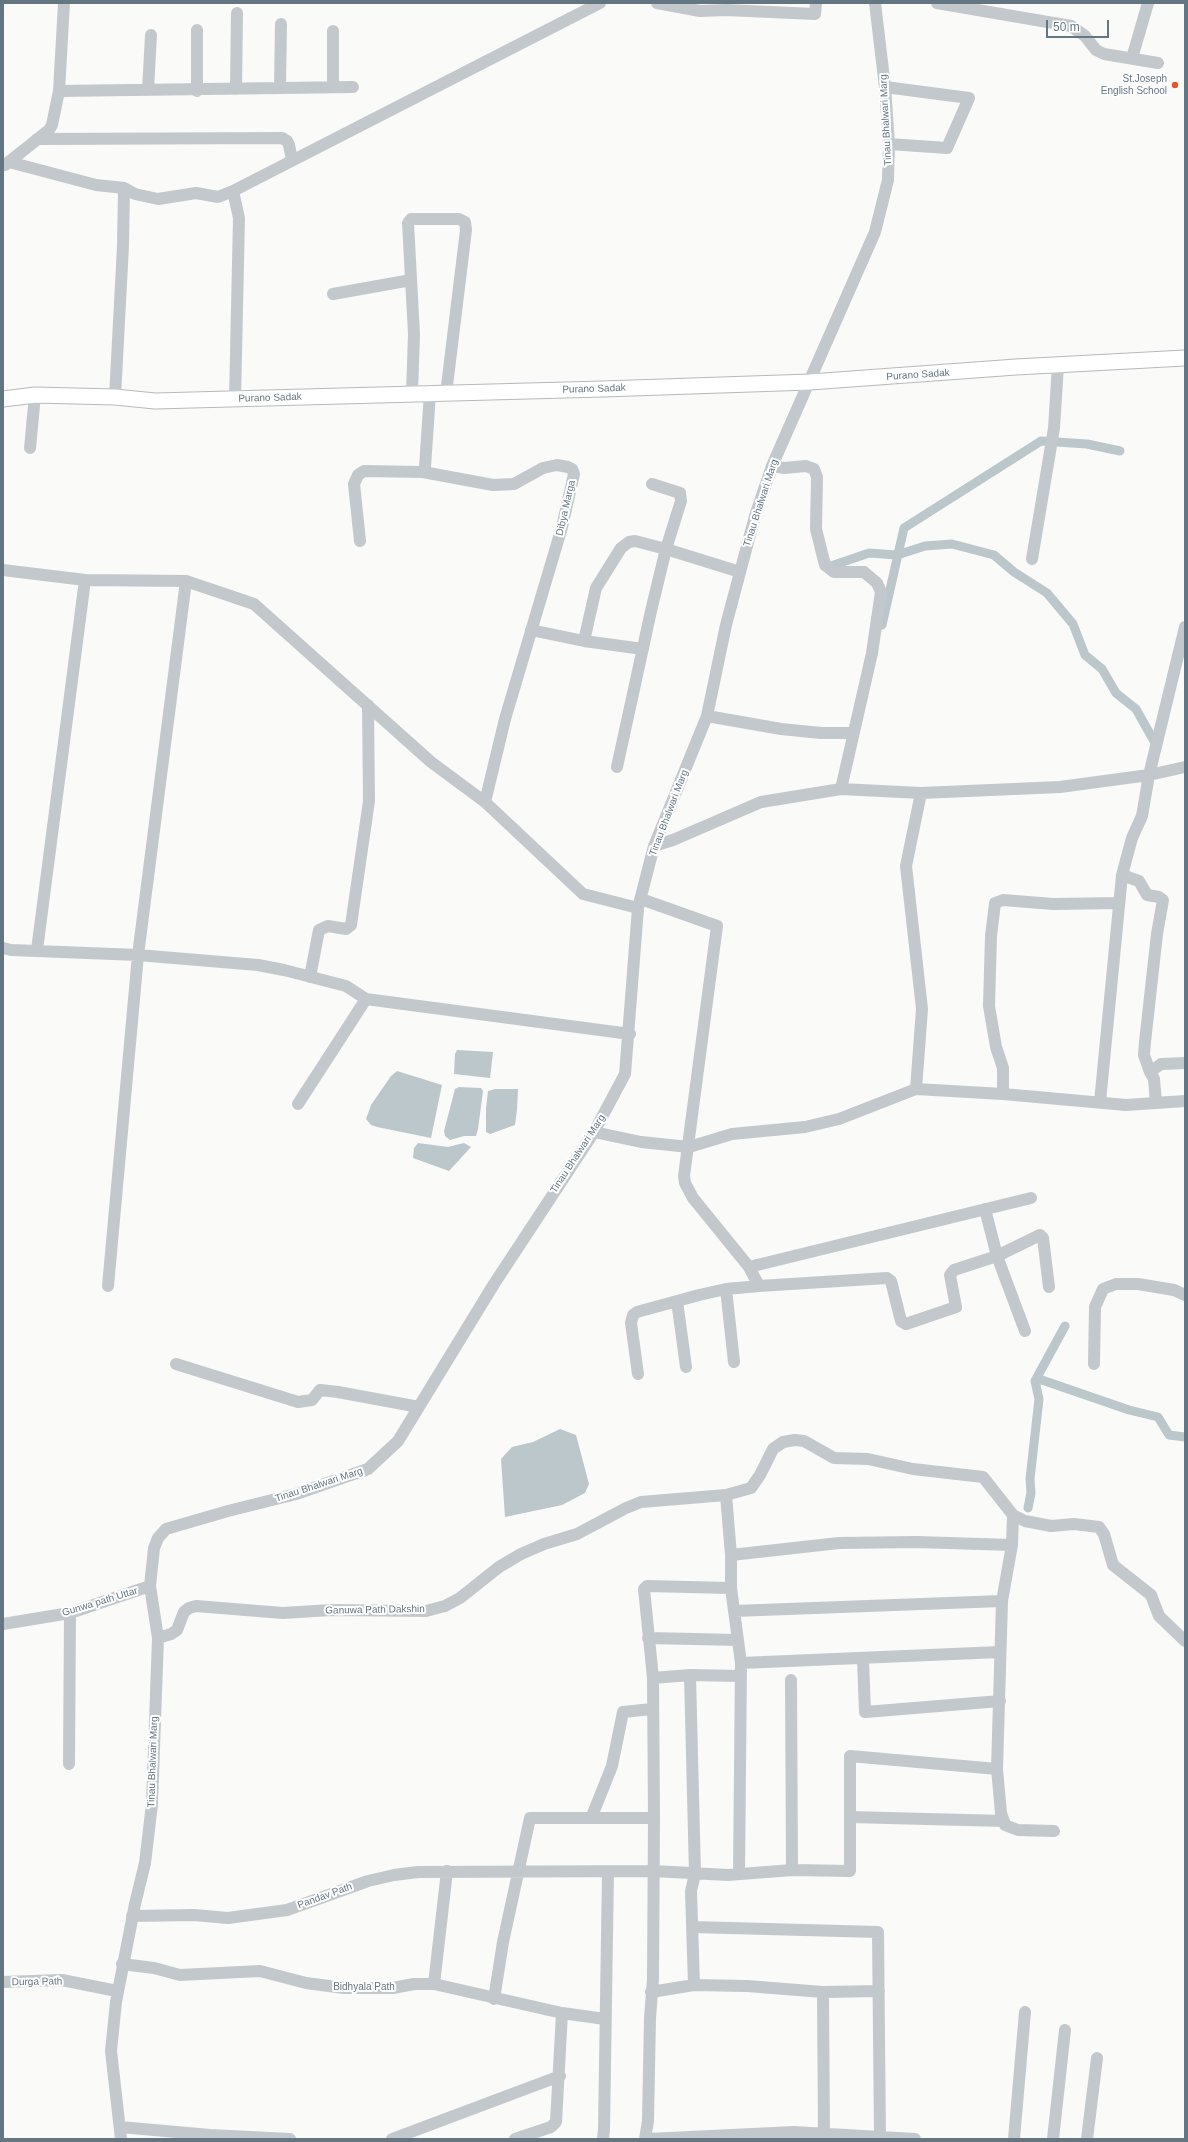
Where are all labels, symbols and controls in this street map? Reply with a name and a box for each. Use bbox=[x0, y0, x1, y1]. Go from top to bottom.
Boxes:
scale bar bbox=[1048, 12, 1111, 38]
text: 50 m bbox=[1053, 20, 1080, 34]
place label: St.Joseph English School bbox=[1101, 73, 1167, 96]
street label: Tinau Bhalwari Marg bbox=[878, 74, 894, 166]
marker: St.Joseph English School bbox=[1170, 80, 1180, 90]
street label: Purano Sadak bbox=[886, 367, 950, 383]
street label: Purano Sadak bbox=[562, 382, 626, 396]
street label: Purano Sadak bbox=[238, 391, 302, 405]
street label: Tinau Bhalwari Marg bbox=[741, 458, 781, 548]
street label: Dibya Marga bbox=[554, 479, 578, 537]
street label: Tinau Bhalwari Marg bbox=[647, 768, 691, 858]
street label: Tinau Bhalwari Marg bbox=[548, 1112, 608, 1196]
street label: Tinau Bhalwari Marg bbox=[274, 1465, 364, 1505]
street label: Gunwa path Uttar bbox=[61, 1585, 139, 1619]
street label: Ganuwa Path Dakshin bbox=[325, 1603, 425, 1617]
street label: Tinau Bhalwari Marg bbox=[145, 1716, 161, 1808]
street label: Pandav Path bbox=[296, 1881, 354, 1911]
street label: Durga Path bbox=[12, 1976, 62, 1988]
street label: Bidhyala Path bbox=[333, 1981, 395, 1993]

